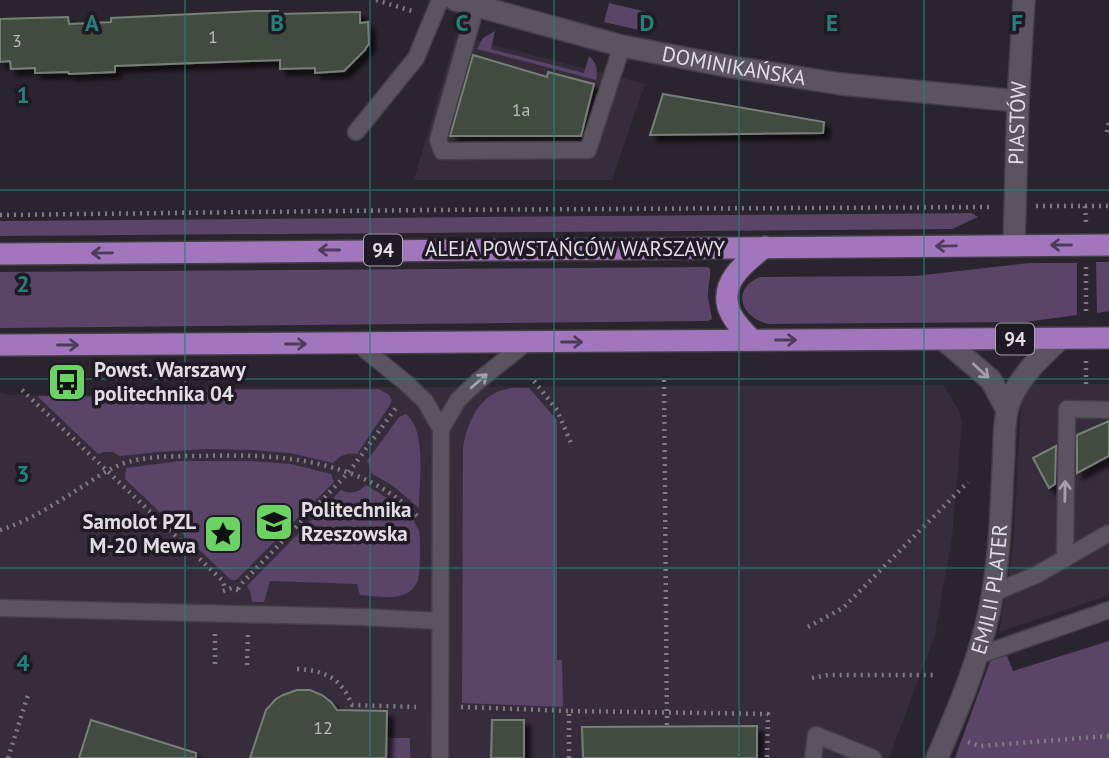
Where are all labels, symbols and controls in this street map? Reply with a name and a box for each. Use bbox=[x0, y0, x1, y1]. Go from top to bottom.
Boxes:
text: A bbox=[85, 8, 99, 37]
text: B bbox=[270, 8, 284, 37]
text: C bbox=[456, 8, 469, 37]
text: D bbox=[640, 8, 654, 37]
text: E bbox=[826, 8, 838, 37]
text: F bbox=[1011, 8, 1023, 37]
house number: 1 bbox=[208, 25, 218, 48]
house number: 3 bbox=[12, 29, 22, 52]
street label: DOMINIKAŃSKA bbox=[660, 40, 808, 91]
text: 1 bbox=[16, 80, 30, 109]
street label: PIASTÓW bbox=[1002, 80, 1032, 165]
house number: 1a bbox=[512, 98, 530, 121]
road number: 94 bbox=[364, 234, 402, 266]
street label: ALEJA POWSTAŃCÓW WARSZAWY bbox=[425, 235, 725, 262]
one-way arrow bbox=[1050, 238, 1073, 252]
one-way arrow bbox=[934, 239, 957, 253]
one-way arrow bbox=[318, 243, 341, 257]
one-way arrow bbox=[91, 246, 114, 260]
text: 2 bbox=[16, 269, 30, 298]
road number: 94 bbox=[996, 324, 1034, 354]
one-way arrow bbox=[774, 333, 797, 347]
one-way arrow bbox=[560, 335, 583, 349]
one-way arrow bbox=[284, 337, 307, 351]
one-way arrow bbox=[56, 338, 79, 352]
place label: Powst. Warszawy politechnika 04 bbox=[94, 356, 247, 407]
bus stop icon: Powst. Warszawy politechnika 04 bbox=[46, 361, 88, 403]
one-way arrow bbox=[972, 362, 989, 379]
one-way arrow bbox=[470, 373, 488, 389]
text: 3 bbox=[16, 459, 30, 488]
one-way arrow bbox=[1059, 480, 1072, 503]
place label: Politechnika Rzeszowska bbox=[301, 496, 412, 547]
school or university icon: Politechnika Rzeszowska bbox=[253, 501, 295, 543]
place label: Samolot PZL M-20 Mewa bbox=[82, 508, 196, 559]
place icon: Samolot PZL M-20 Mewa bbox=[202, 513, 244, 555]
street label: EMILII PLATER bbox=[965, 523, 1013, 657]
text: 4 bbox=[16, 648, 30, 677]
house number: 12 bbox=[313, 716, 333, 739]

